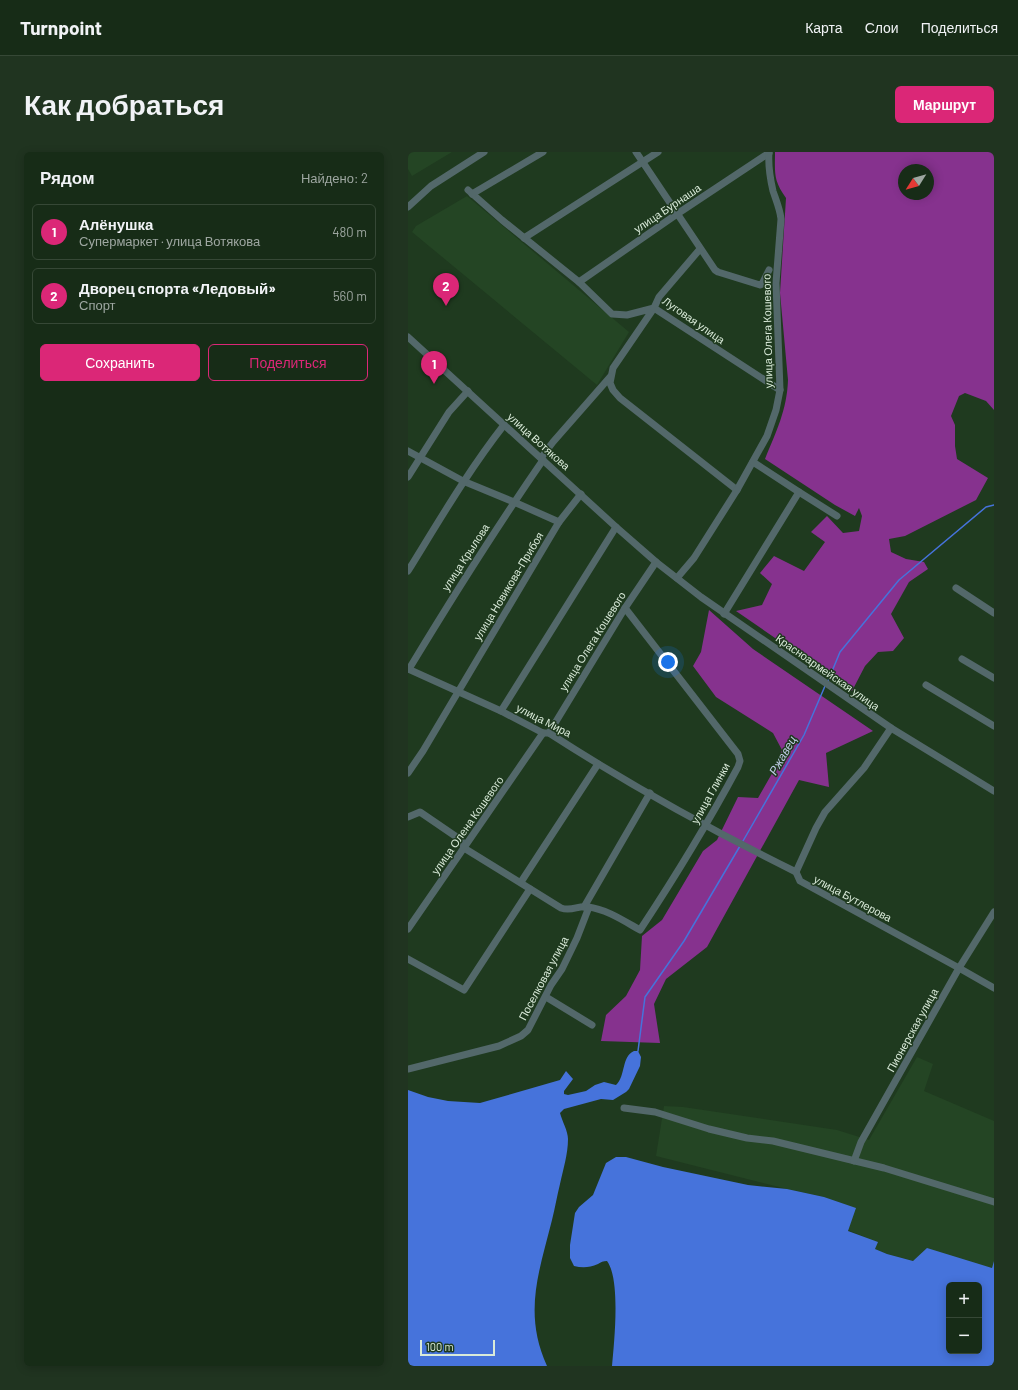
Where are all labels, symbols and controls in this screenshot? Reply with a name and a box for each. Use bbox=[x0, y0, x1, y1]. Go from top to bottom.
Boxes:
text: Turnpoint bbox=[20, 16, 102, 39]
text: Карта bbox=[805, 19, 843, 36]
text: Слои bbox=[865, 19, 899, 36]
text: Поделиться bbox=[921, 19, 998, 36]
button: Маршрут bbox=[895, 86, 994, 123]
text: Как добраться bbox=[24, 87, 224, 121]
north arrow bbox=[898, 164, 934, 200]
text: Рядом bbox=[40, 167, 95, 187]
text: Найдено: 2 bbox=[301, 170, 368, 186]
street label: улица Бурнаша bbox=[631, 180, 704, 235]
text: Алёнушка bbox=[79, 215, 153, 233]
text: 1 bbox=[52, 224, 56, 240]
text: 480 m bbox=[332, 224, 367, 240]
text: Супермаркет · улица Вотякова bbox=[79, 233, 260, 249]
pin: 2 bbox=[433, 273, 459, 306]
street label: улица Олега Кошевого bbox=[760, 274, 774, 388]
text: Дворец спорта «Ледовый» bbox=[79, 279, 276, 297]
text: 2 bbox=[50, 288, 58, 304]
text: 560 m bbox=[333, 288, 367, 304]
street label: Луговая улица bbox=[660, 294, 728, 347]
text: Спорт bbox=[79, 297, 116, 313]
button: Сохранить bbox=[40, 344, 200, 381]
button: Поделиться bbox=[208, 344, 368, 381]
pin: 1 bbox=[421, 351, 447, 384]
street label: улица Вотякова bbox=[505, 410, 574, 473]
street label: улица Крылова bbox=[438, 520, 492, 593]
street label: улица Новикова-Прибоя bbox=[470, 529, 546, 643]
street label: улица Олега Кошевого bbox=[556, 589, 628, 693]
street label: Красноармейская улица bbox=[774, 631, 883, 713]
your location bbox=[658, 652, 678, 672]
street label: улица Мира bbox=[514, 701, 574, 740]
water label: Ржавец bbox=[765, 733, 800, 777]
street label: улица Глинки bbox=[688, 760, 732, 826]
street label: улица Олена Кошевого bbox=[428, 773, 506, 877]
street label: улица Бутлерова bbox=[812, 872, 895, 924]
street label: Поселковая улица bbox=[515, 933, 571, 1022]
street label: Пионерская улица bbox=[884, 985, 941, 1074]
map controls bbox=[946, 1282, 982, 1354]
button: + bbox=[946, 1282, 982, 1318]
button: − bbox=[946, 1318, 982, 1354]
scale bar bbox=[420, 1338, 495, 1357]
text: 100 m bbox=[426, 1340, 454, 1353]

